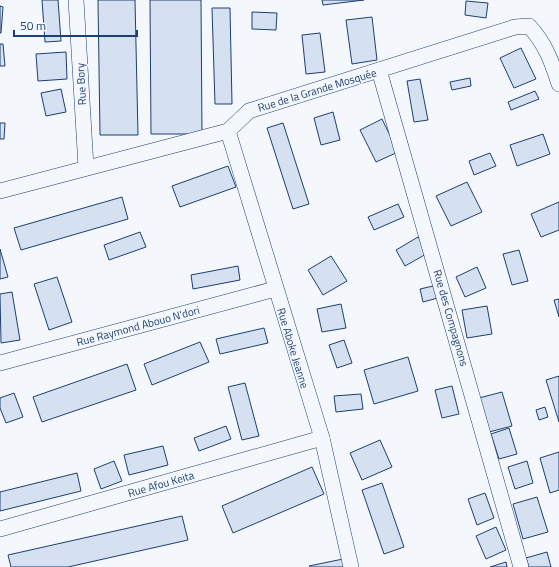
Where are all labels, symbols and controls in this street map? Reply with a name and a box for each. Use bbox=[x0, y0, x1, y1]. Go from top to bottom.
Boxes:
scale bar bbox=[14, 12, 137, 38]
text: 50 m bbox=[20, 16, 46, 35]
street label: Rue Bory bbox=[72, 62, 90, 106]
street label: Rue de la Grande Mosquée bbox=[256, 64, 379, 116]
street label: Rue des Compagnons bbox=[430, 268, 472, 368]
street label: Rue Raymond Abouo N'dori bbox=[75, 302, 201, 350]
street label: Rue Aboke Jeanne bbox=[273, 306, 313, 391]
street label: Rue Afou Keita bbox=[126, 467, 196, 501]

